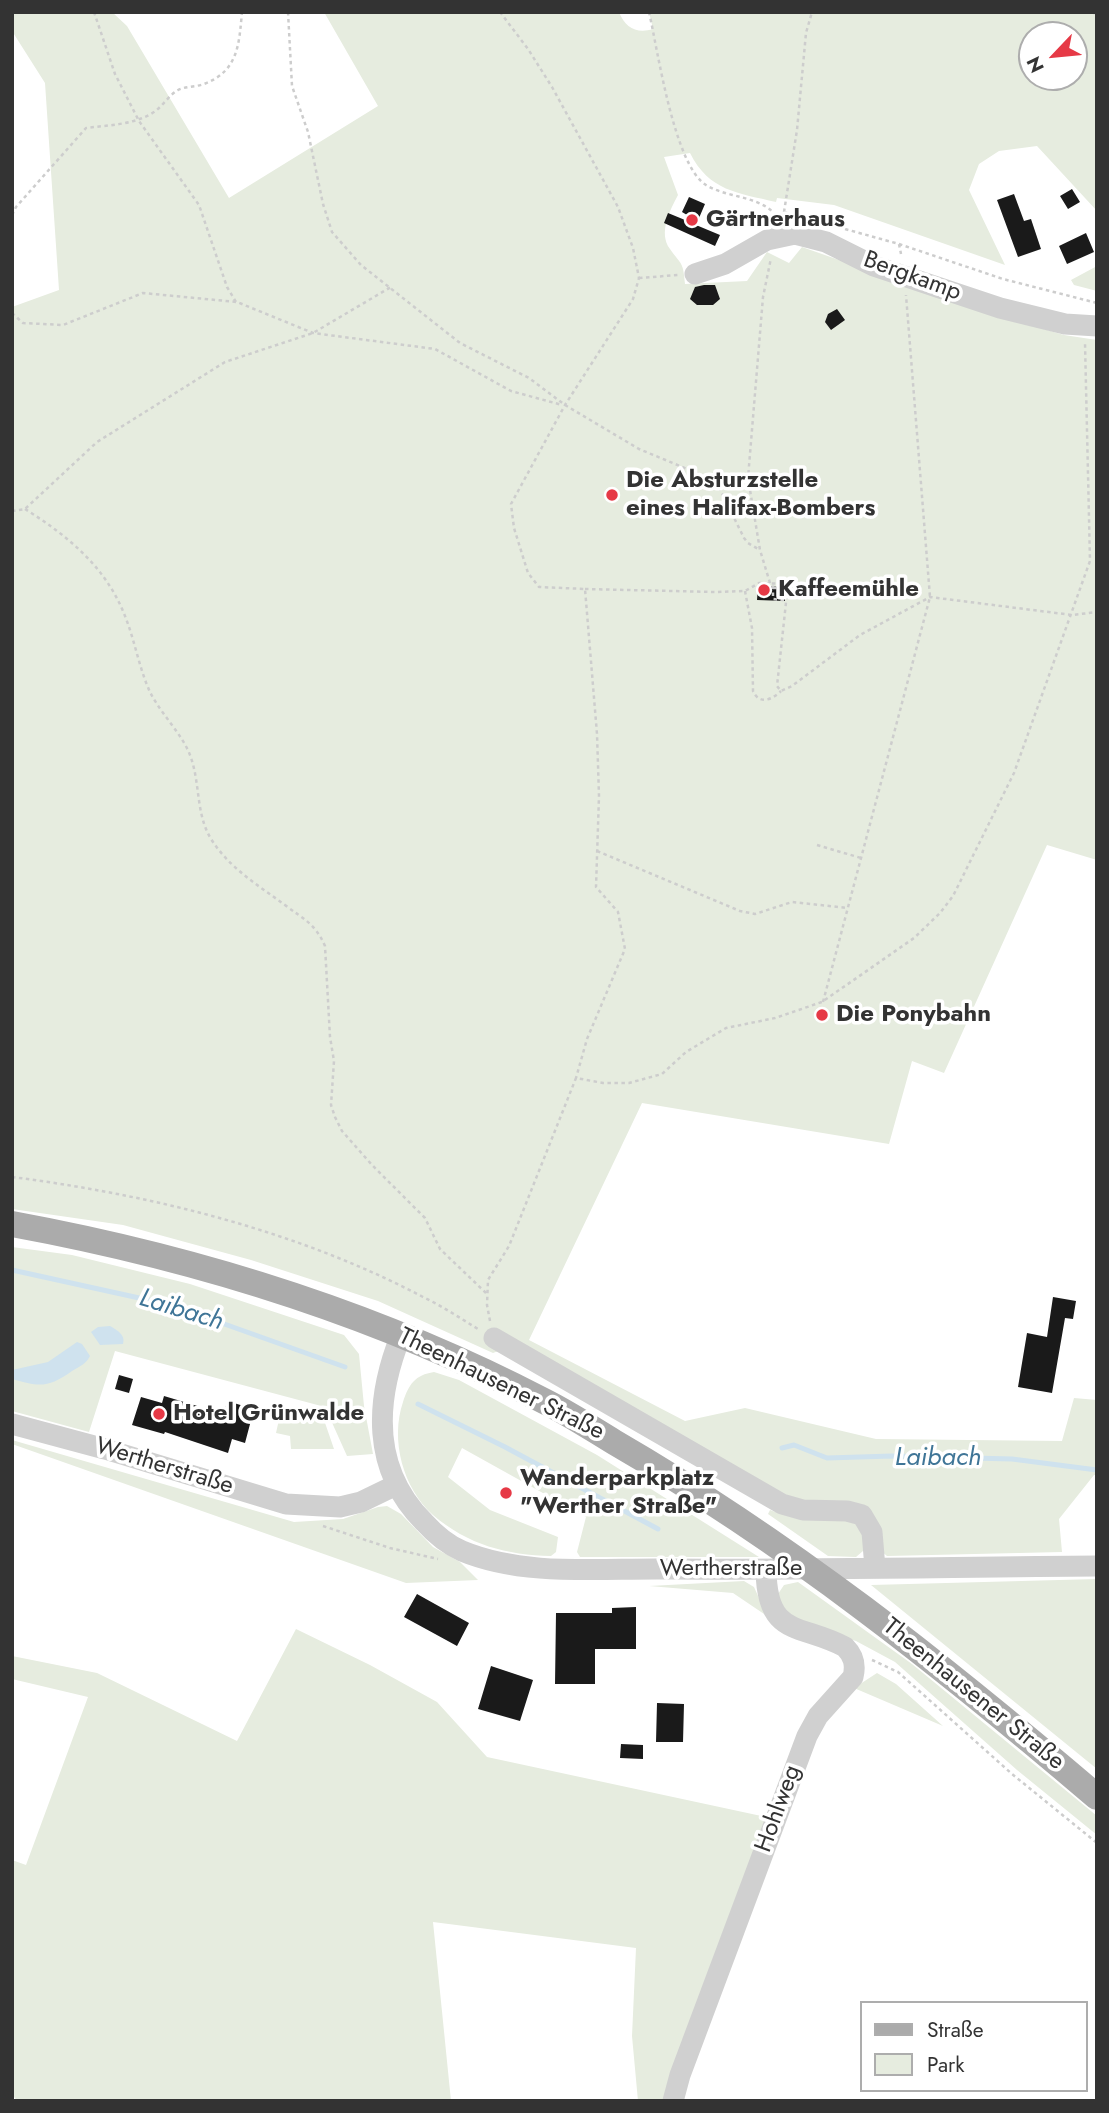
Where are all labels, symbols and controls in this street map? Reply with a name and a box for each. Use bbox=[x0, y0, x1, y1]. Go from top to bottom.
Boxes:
north arrow bbox=[1018, 21, 1088, 91]
text: N bbox=[1020, 52, 1051, 77]
place label: Gärtnerhaus bbox=[706, 206, 845, 234]
marker: Gärtnerhaus bbox=[684, 212, 700, 228]
street label: Bergkamp bbox=[859, 246, 965, 308]
place label: Die Absturzstelle eines Halifax-Bombers bbox=[626, 467, 875, 523]
marker: Die Absturzstelle eines Halifax-Bombers bbox=[604, 487, 620, 503]
place label: Kaffeemühle bbox=[778, 576, 919, 604]
marker: Kaffeemühle bbox=[756, 582, 772, 598]
place label: Die Ponybahn bbox=[836, 1001, 991, 1029]
marker: Die Ponybahn bbox=[814, 1007, 830, 1023]
water label: Laibach bbox=[135, 1283, 227, 1339]
street label: Theenhausener Straße bbox=[394, 1323, 608, 1447]
place label: Hotel Grünwalde bbox=[173, 1400, 364, 1428]
marker: Hotel Grünwalde bbox=[151, 1406, 167, 1422]
street label: Wertherstraße bbox=[92, 1432, 236, 1502]
water label: Laibach bbox=[895, 1443, 981, 1475]
place label: Wanderparkplatz "Werther Straße" bbox=[520, 1465, 717, 1521]
marker: Wanderparkplatz "Werther Straße" bbox=[498, 1485, 514, 1501]
street label: Wertherstraße bbox=[660, 1555, 802, 1583]
street label: Theenhausener Straße bbox=[877, 1613, 1069, 1777]
street label: Hohlweg bbox=[750, 1762, 808, 1856]
legend bbox=[860, 2001, 1088, 2092]
text: Straße bbox=[927, 2015, 984, 2045]
text: Park bbox=[927, 2050, 964, 2080]

